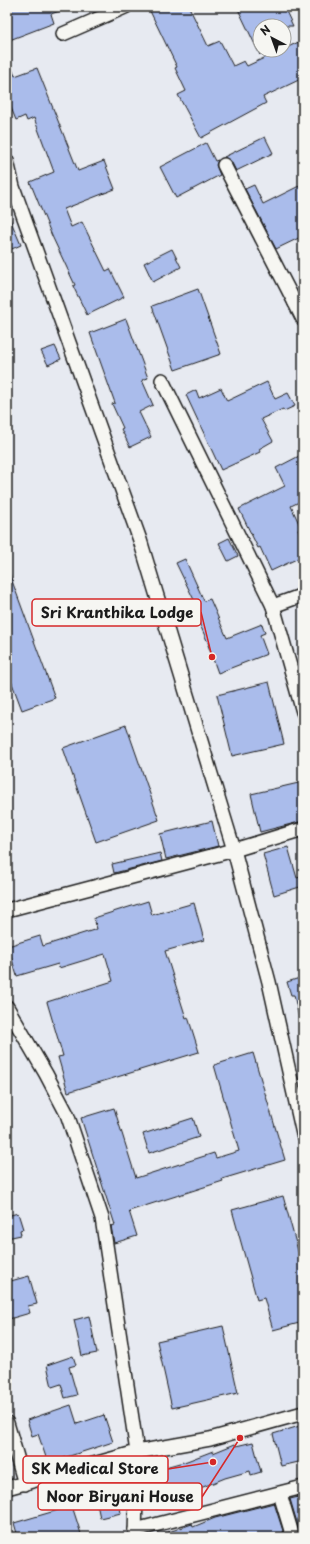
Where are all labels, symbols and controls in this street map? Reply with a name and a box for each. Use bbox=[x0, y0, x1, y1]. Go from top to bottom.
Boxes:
north arrow bbox=[252, 18, 292, 58]
text: N bbox=[256, 21, 274, 39]
callout: Sri Kranthika Lodge bbox=[32, 599, 201, 626]
text: Sri Kranthika Lodge bbox=[41, 600, 193, 623]
callout: SK Medical Store bbox=[23, 1456, 168, 1483]
text: SK Medical Store bbox=[31, 1456, 159, 1479]
callout: Noor Biryani House bbox=[38, 1483, 202, 1510]
text: Noor Biryani House bbox=[46, 1484, 194, 1507]

